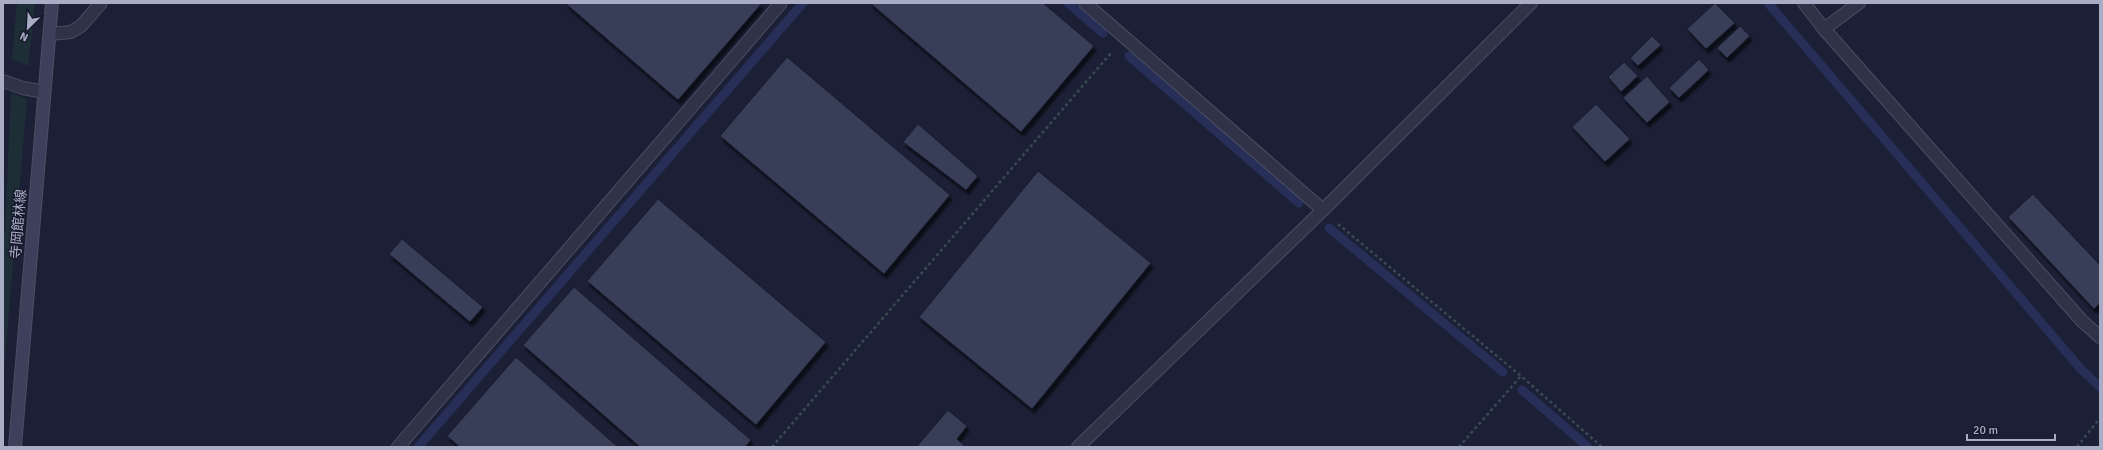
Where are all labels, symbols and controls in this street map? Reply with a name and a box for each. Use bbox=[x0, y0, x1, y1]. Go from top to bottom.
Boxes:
north arrow bbox=[8, 8, 48, 48]
text: N bbox=[18, 29, 30, 44]
street label: 寺岡館林線 bbox=[7, 188, 30, 260]
scale bar bbox=[1967, 416, 2055, 442]
text: 20 m bbox=[1973, 423, 1998, 438]

